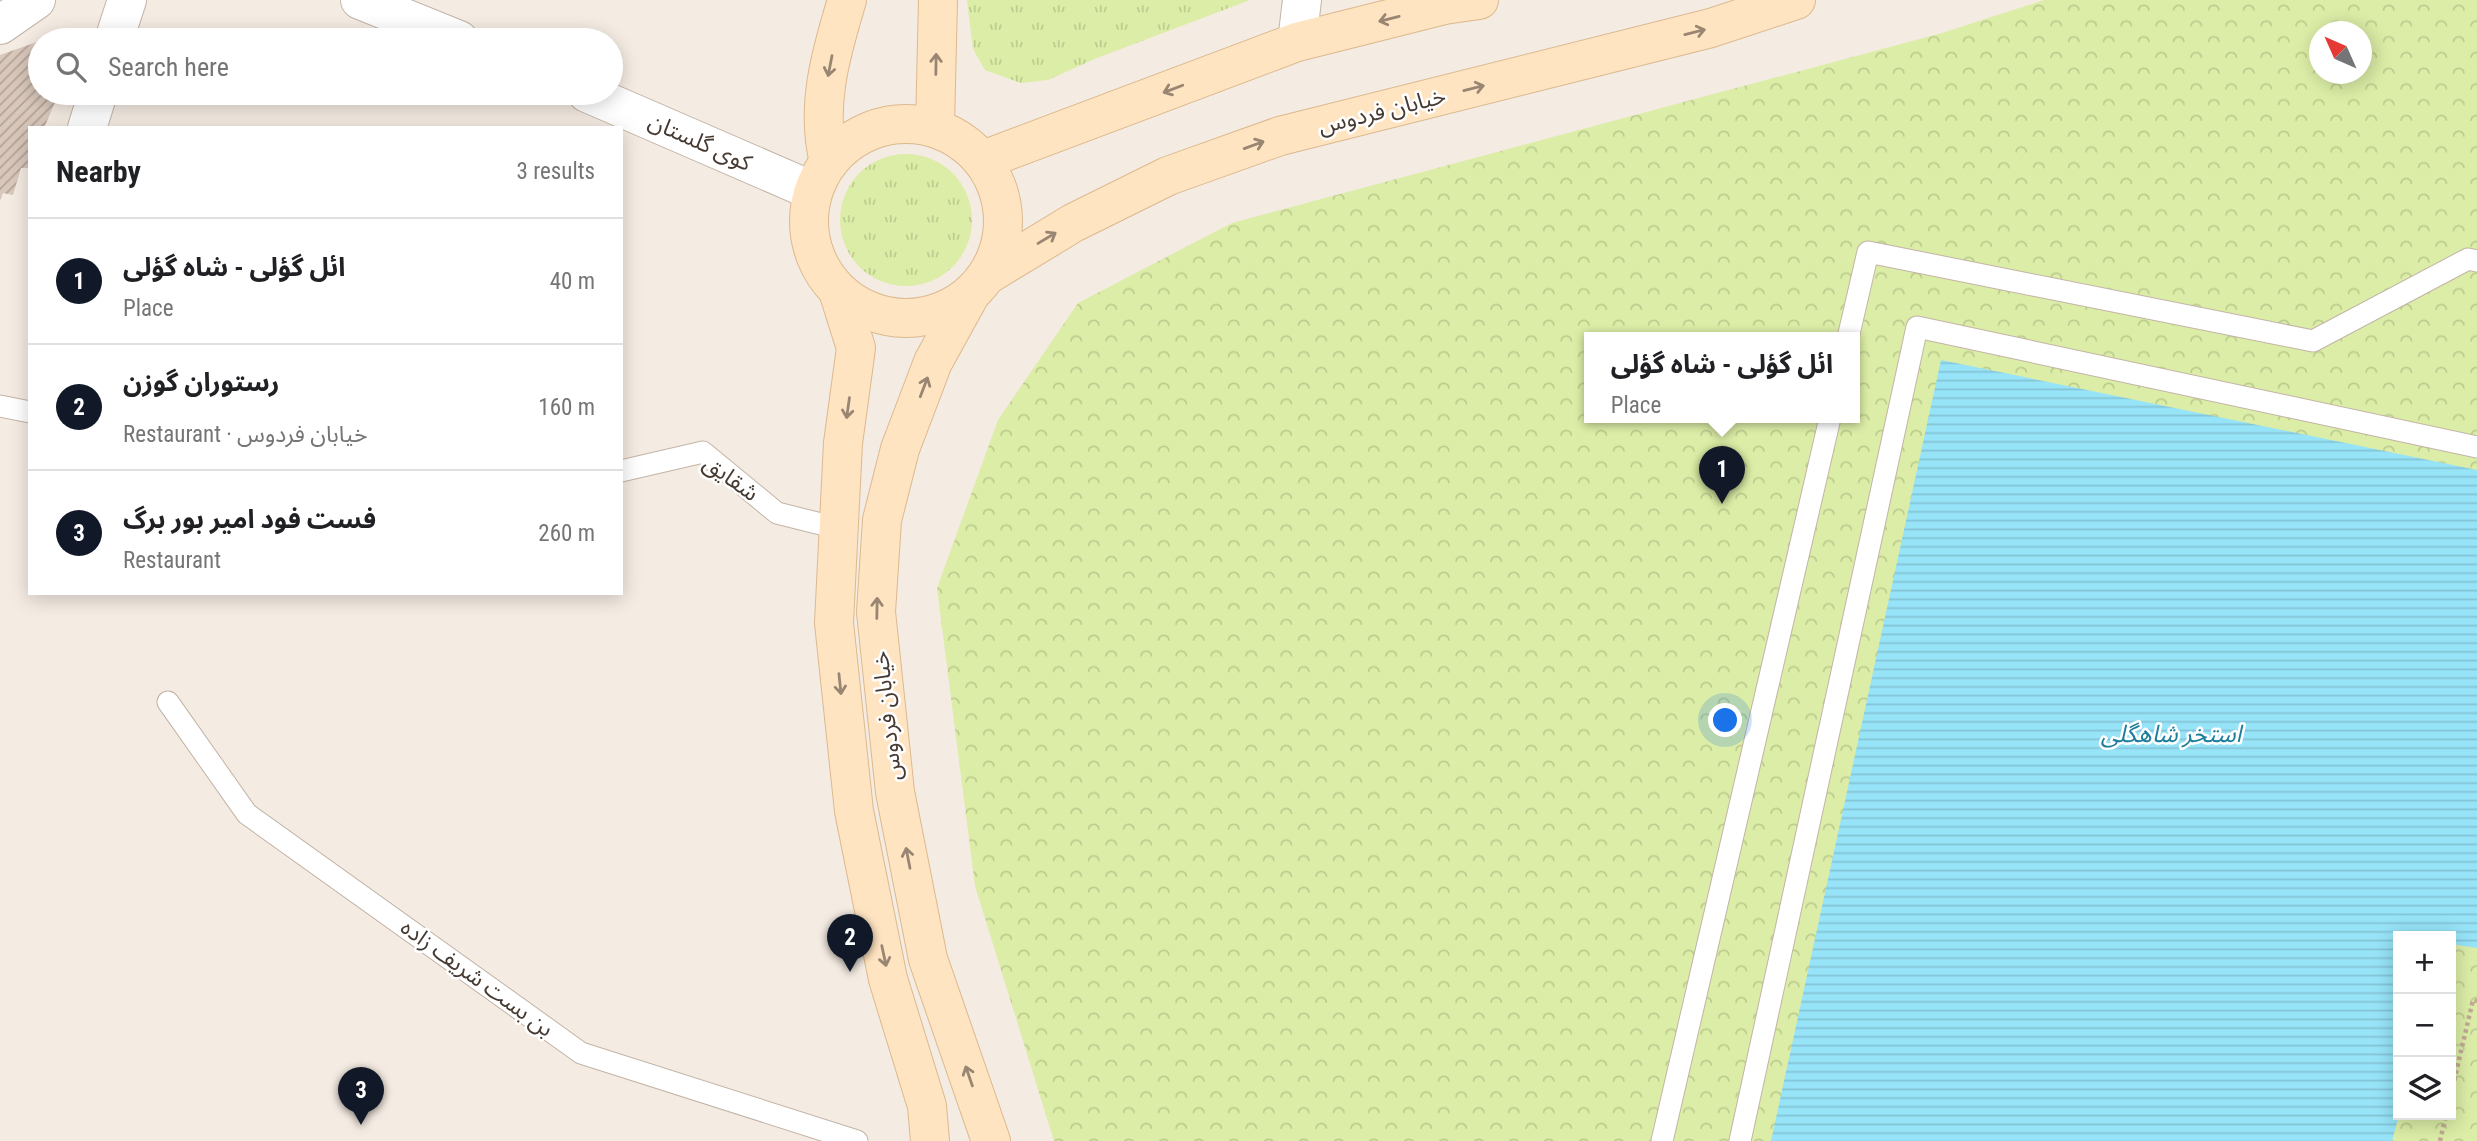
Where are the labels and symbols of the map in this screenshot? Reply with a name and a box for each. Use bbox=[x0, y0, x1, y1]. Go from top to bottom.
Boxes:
one-way arrow bbox=[1378, 13, 1401, 26]
north arrow bbox=[2309, 21, 2372, 84]
one-way arrow bbox=[1683, 25, 1706, 38]
one-way arrow bbox=[929, 52, 942, 75]
one-way arrow bbox=[823, 54, 836, 77]
one-way arrow bbox=[1463, 81, 1485, 94]
street label: خیابان فردوس bbox=[1315, 82, 1449, 140]
one-way arrow bbox=[1162, 84, 1184, 96]
street label: کوی گلستان bbox=[644, 107, 756, 177]
one-way arrow bbox=[1243, 138, 1265, 150]
one-way arrow bbox=[1037, 231, 1057, 245]
one-way arrow bbox=[918, 377, 931, 399]
one-way arrow bbox=[841, 396, 854, 419]
pin: 1 bbox=[1699, 446, 1745, 504]
street label: شقایق bbox=[698, 449, 764, 507]
one-way arrow bbox=[870, 597, 884, 620]
street label: خیابان فردوس bbox=[867, 650, 907, 782]
one-way arrow bbox=[834, 672, 847, 694]
your location bbox=[1708, 703, 1742, 737]
water label: استخر شاهگلی bbox=[2101, 720, 2243, 748]
one-way arrow bbox=[901, 847, 914, 870]
street label: بن بست شریف زاده bbox=[395, 914, 559, 1042]
pin: 2 bbox=[827, 914, 873, 972]
one-way arrow bbox=[877, 944, 891, 967]
one-way arrow bbox=[962, 1066, 974, 1088]
pin: 3 bbox=[338, 1067, 384, 1125]

